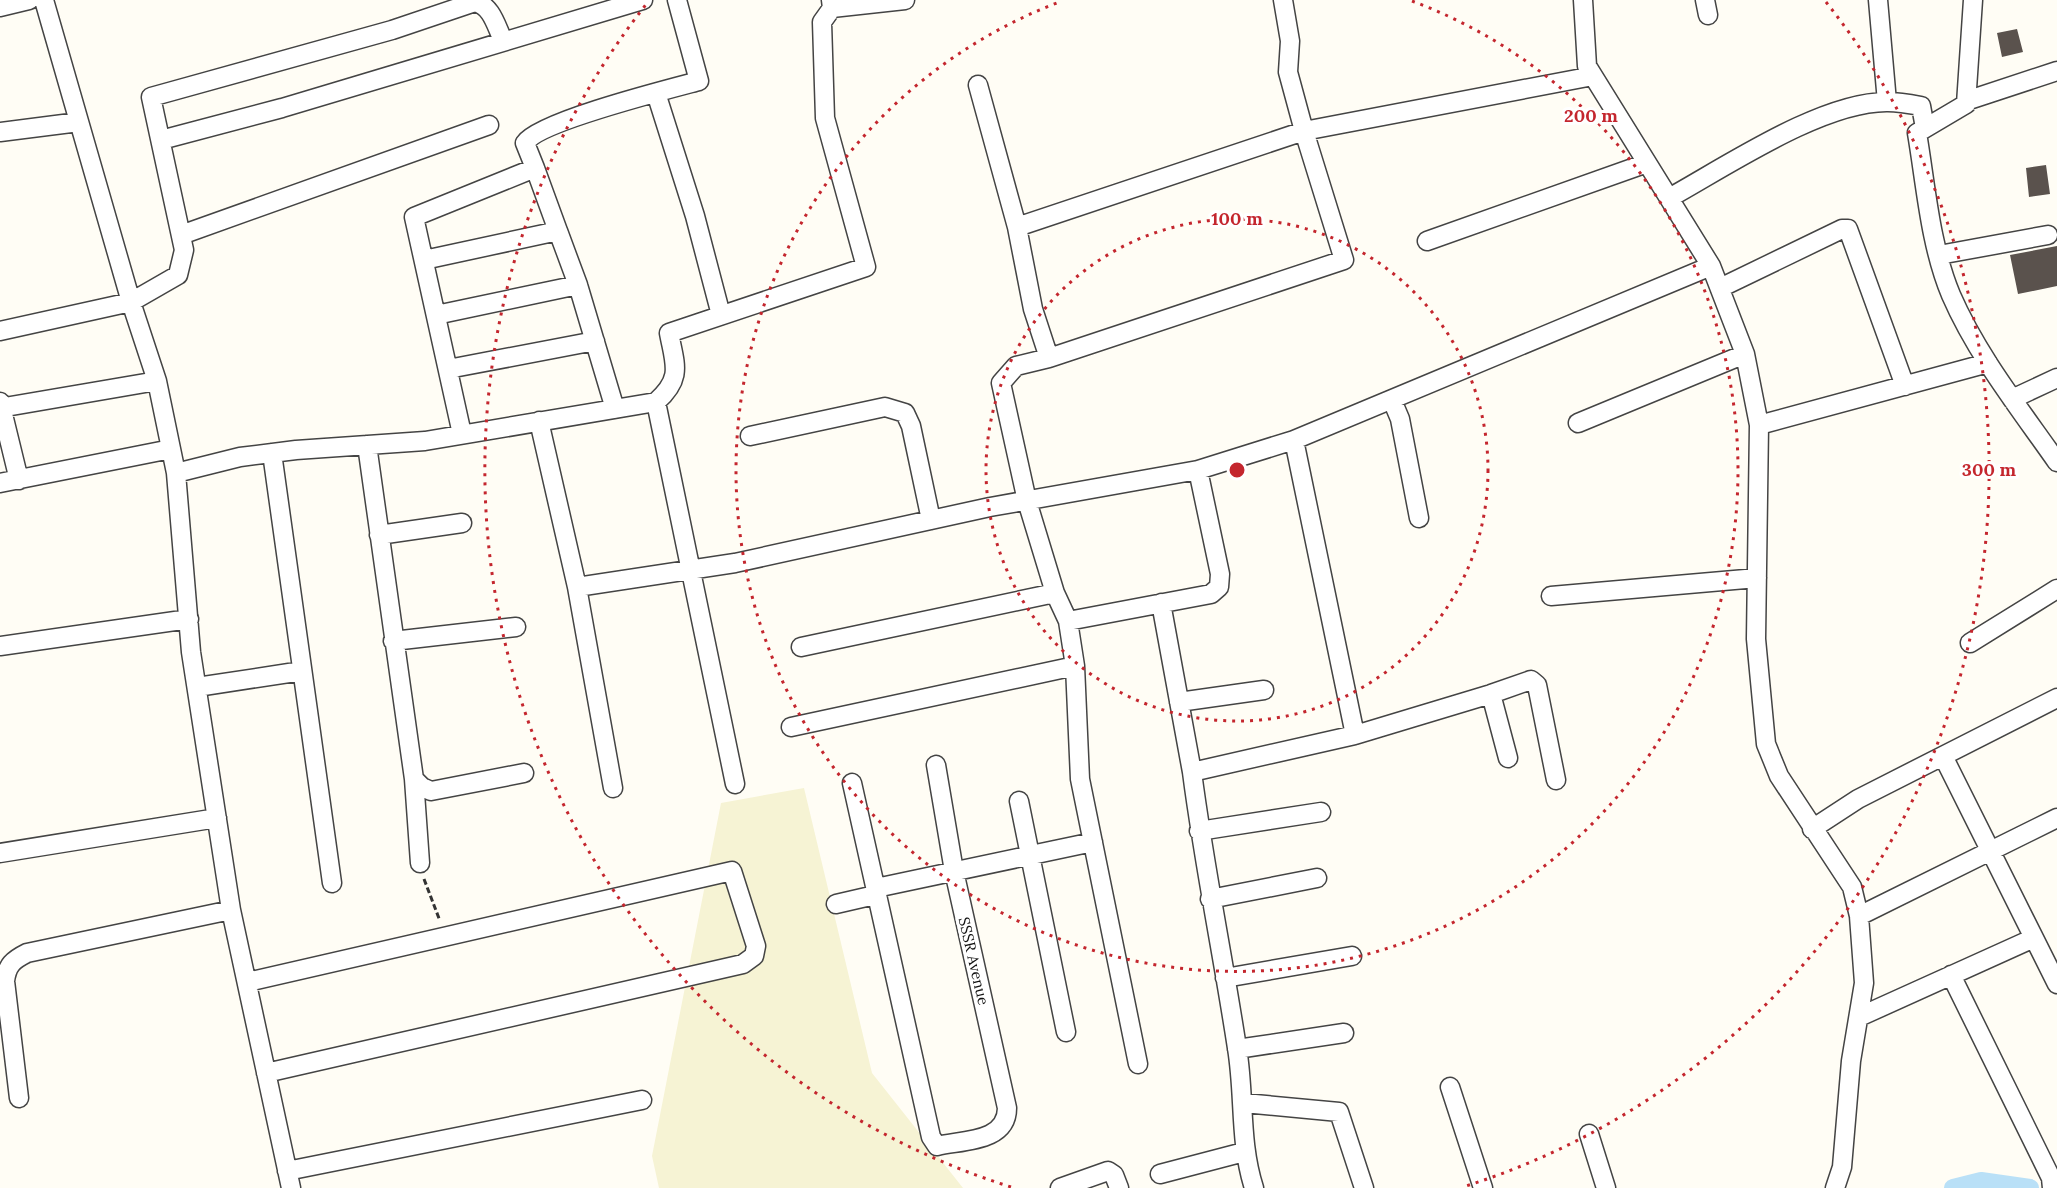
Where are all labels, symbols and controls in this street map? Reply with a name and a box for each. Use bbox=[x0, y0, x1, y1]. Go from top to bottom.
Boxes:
text: 200 m bbox=[1564, 104, 1618, 127]
text: 100 m bbox=[1211, 207, 1263, 230]
text: 300 m bbox=[1962, 458, 2017, 481]
centre of rings bbox=[1227, 460, 1247, 480]
street label: SSSR Avenue bbox=[955, 915, 993, 1007]

